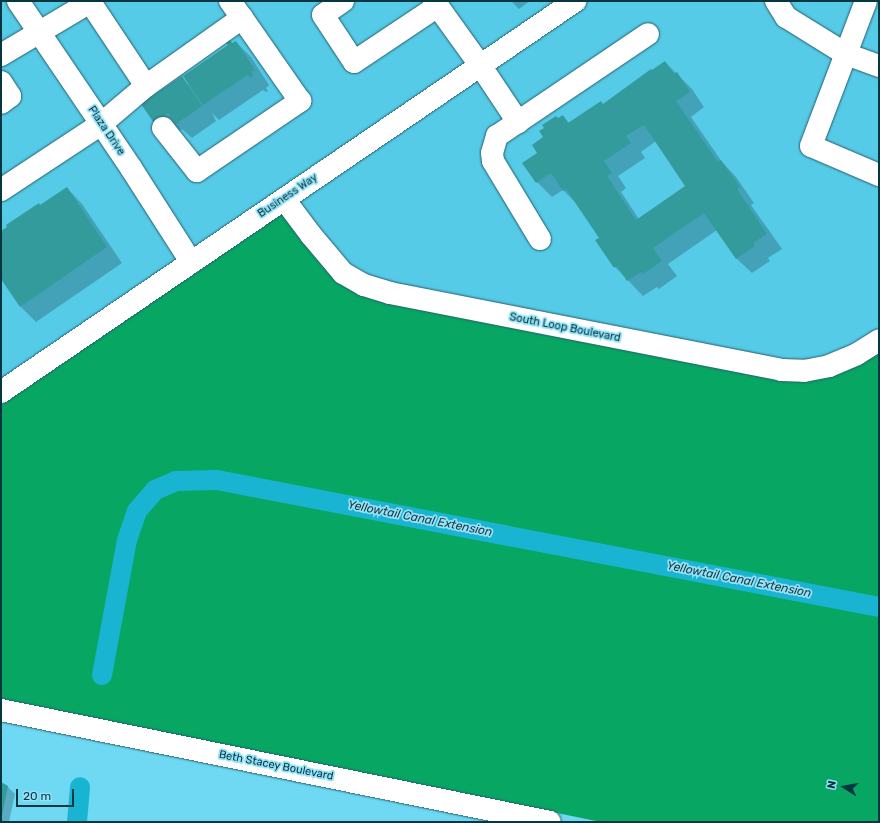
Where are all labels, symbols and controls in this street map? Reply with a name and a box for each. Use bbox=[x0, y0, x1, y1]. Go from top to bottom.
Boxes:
street label: Plaza Drive bbox=[85, 104, 127, 158]
street label: Business Way bbox=[255, 171, 321, 221]
street label: South Loop Boulevard bbox=[508, 311, 622, 345]
water label: Yellowtail Canal Extension bbox=[347, 498, 493, 540]
water label: Yellowtail Canal Extension bbox=[666, 559, 812, 601]
street label: Beth Stacey Boulevard bbox=[217, 748, 335, 784]
north arrow bbox=[824, 767, 864, 807]
text: N bbox=[825, 779, 839, 790]
scale bar bbox=[18, 781, 76, 807]
text: 20 m bbox=[23, 789, 51, 803]

